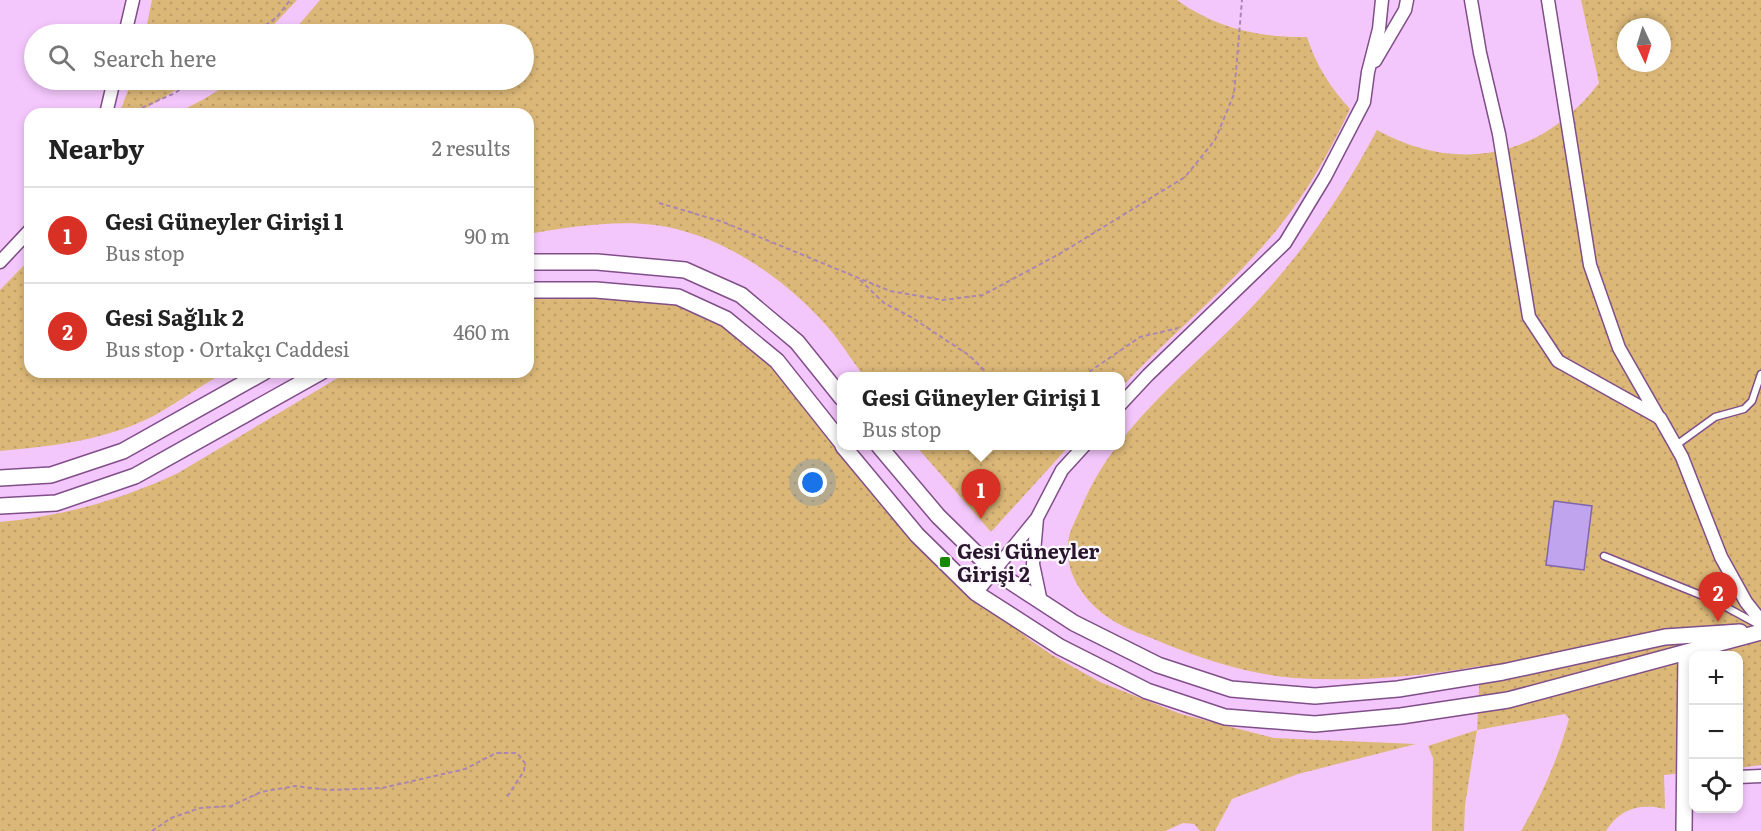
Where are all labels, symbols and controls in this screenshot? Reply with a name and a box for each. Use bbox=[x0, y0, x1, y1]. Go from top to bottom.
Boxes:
north arrow bbox=[1617, 18, 1671, 72]
search box bbox=[24, 24, 534, 90]
icon: search bbox=[45, 41, 78, 74]
text: Search here bbox=[93, 41, 216, 74]
text: Nearby bbox=[48, 128, 144, 167]
text: 2 results bbox=[432, 132, 510, 162]
text: Gesi Güneyler Girişi 1 bbox=[105, 204, 343, 237]
text: 1 bbox=[63, 220, 72, 250]
text: 90 m bbox=[465, 220, 510, 250]
text: Bus stop bbox=[105, 237, 185, 267]
text: Gesi Sağlık 2 bbox=[105, 300, 244, 333]
text: 2 bbox=[62, 316, 73, 346]
text: 460 m bbox=[453, 316, 510, 346]
text: Bus stop · Ortakçı Caddesi bbox=[105, 333, 350, 363]
popup bbox=[837, 372, 1125, 450]
text: Gesi Güneyler Girişi 1 bbox=[862, 380, 1100, 413]
text: Bus stop bbox=[862, 413, 941, 443]
your location bbox=[798, 468, 827, 497]
pin: 1 bbox=[962, 470, 1000, 519]
place label: Gesi Güneyler Girişi 2 bbox=[957, 535, 1100, 588]
marker: Gesi Güneyler Girişi 2 bbox=[938, 555, 952, 569]
pin: 2 bbox=[1698, 572, 1738, 622]
map controls bbox=[1689, 651, 1743, 813]
button: + bbox=[1689, 651, 1743, 705]
button: − bbox=[1689, 705, 1743, 759]
button: locate bbox=[1689, 759, 1743, 813]

